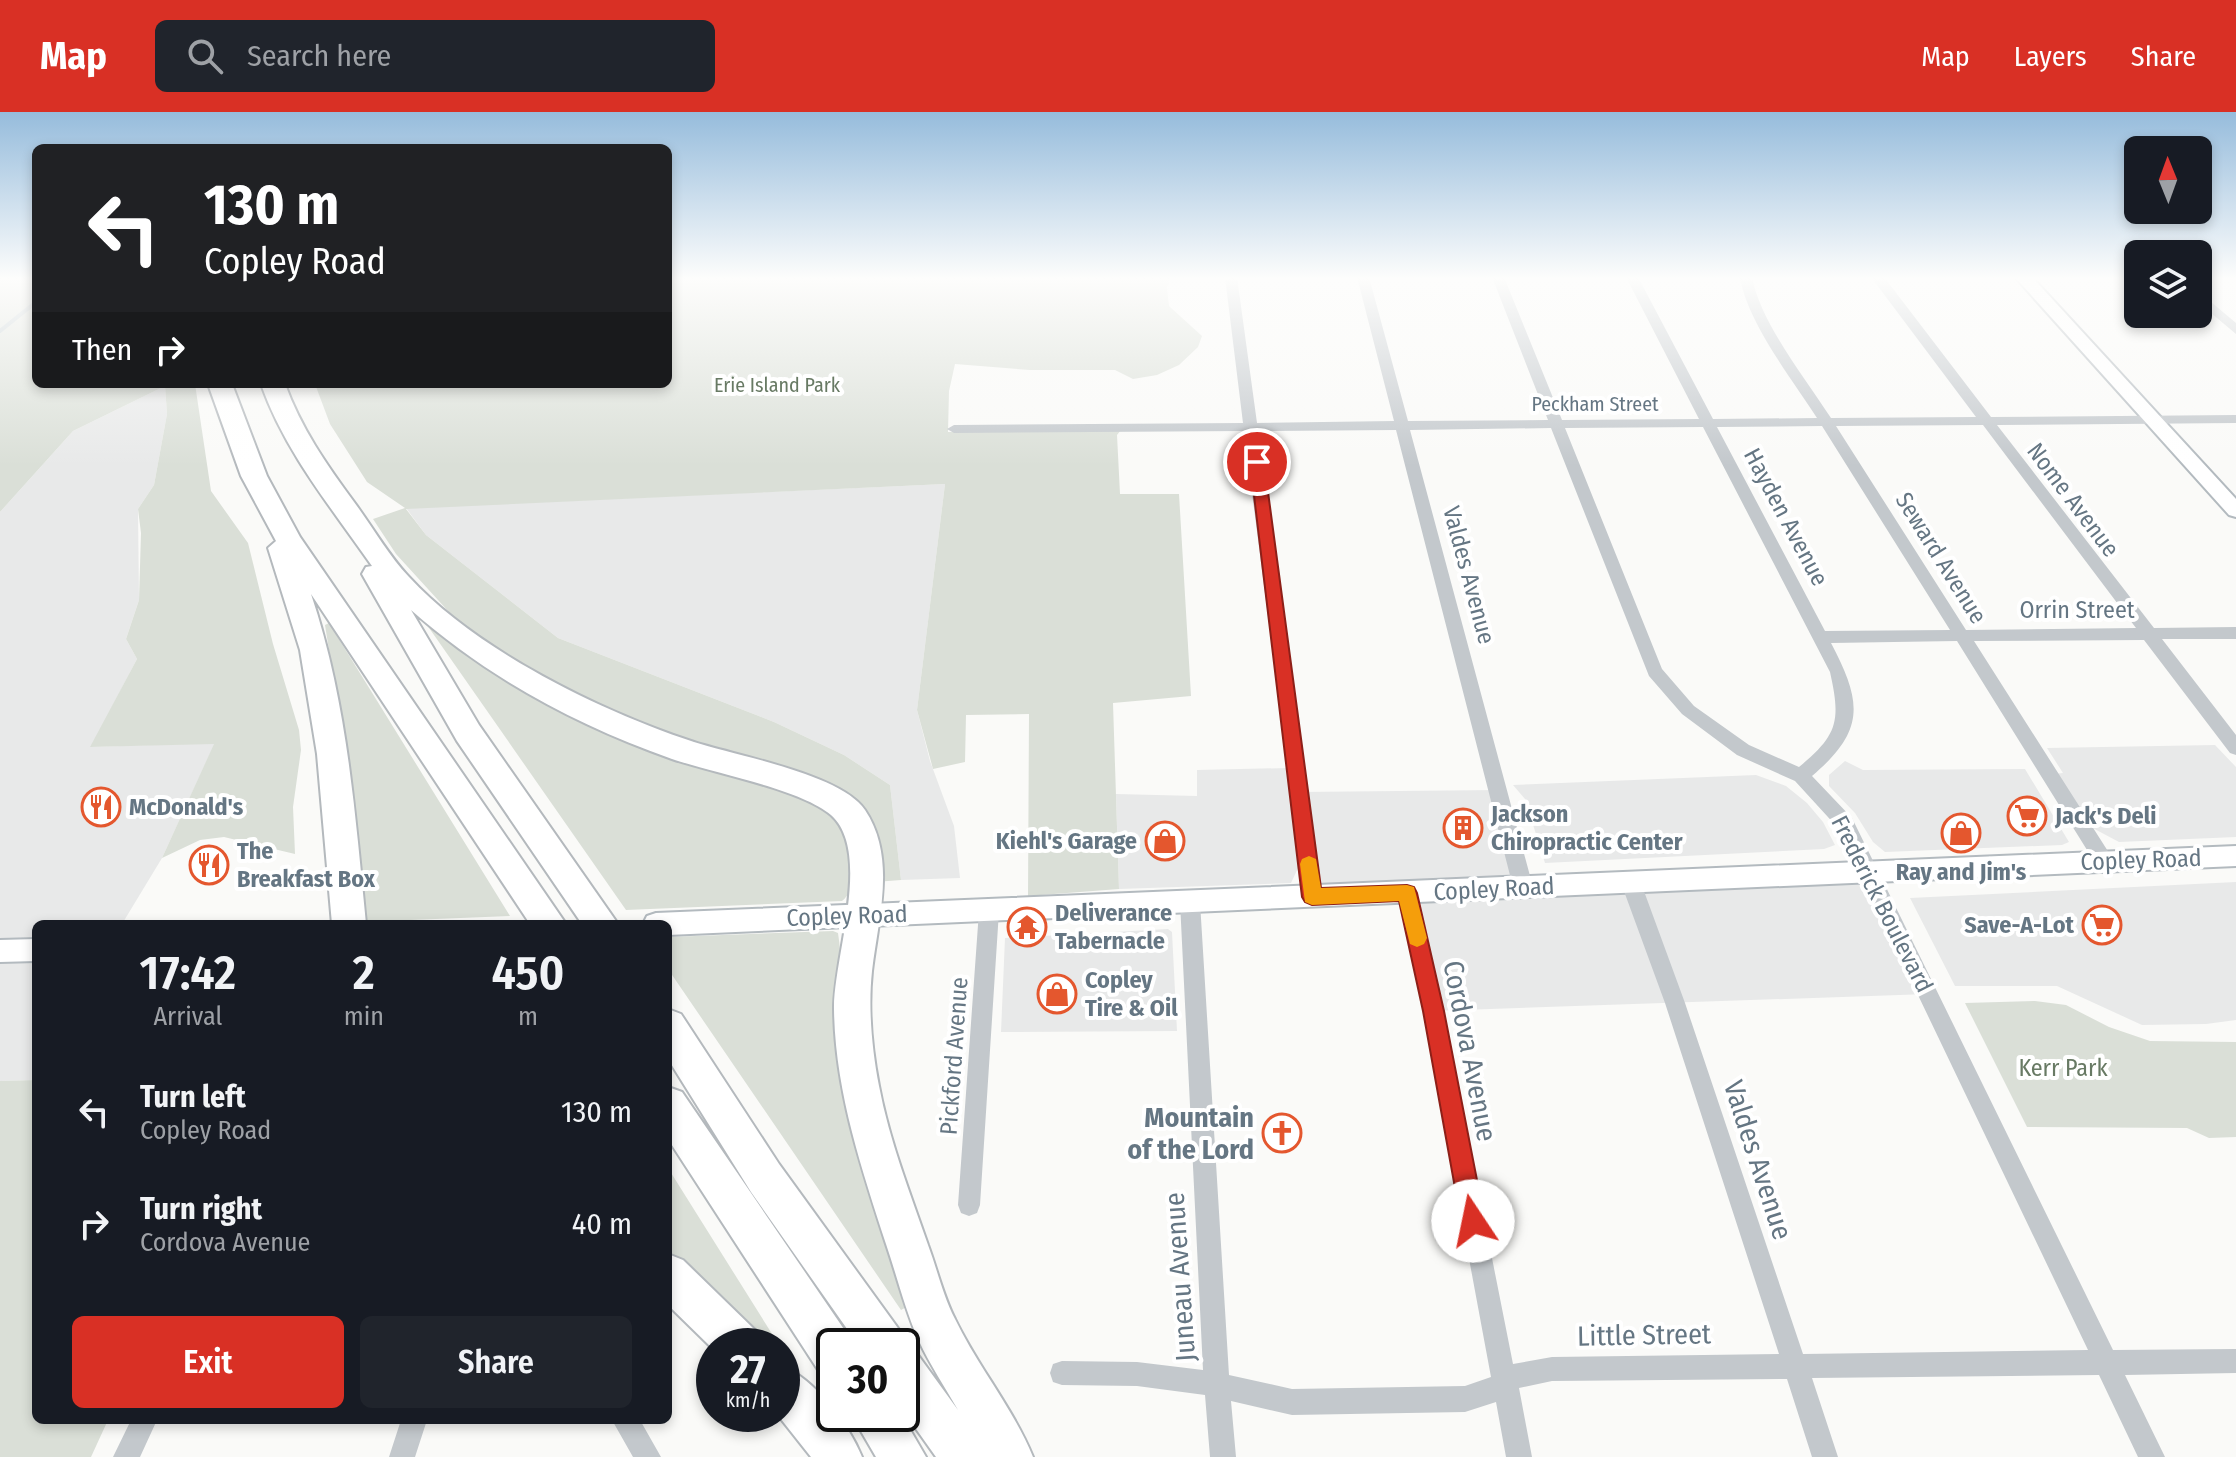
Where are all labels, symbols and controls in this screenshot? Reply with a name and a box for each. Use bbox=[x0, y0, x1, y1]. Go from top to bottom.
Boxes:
search box bbox=[155, 20, 715, 92]
text: Map bbox=[40, 33, 107, 79]
icon: search bbox=[183, 34, 227, 78]
text: Search here bbox=[247, 38, 391, 74]
text: Map bbox=[1921, 40, 1970, 73]
text: Layers bbox=[2014, 40, 2087, 73]
text: Share bbox=[2131, 40, 2196, 73]
north arrow bbox=[2124, 136, 2212, 224]
map controls bbox=[2124, 136, 2212, 328]
text: 130 m bbox=[204, 172, 339, 239]
icon: left bbox=[72, 176, 176, 280]
text: Copley Road bbox=[204, 240, 386, 284]
button: layers bbox=[2124, 240, 2212, 328]
icon: right bbox=[148, 328, 192, 372]
text: Then bbox=[72, 332, 132, 368]
park label: Erie Island Park bbox=[714, 373, 841, 397]
street label: Peckham Street bbox=[1531, 392, 1659, 416]
pin bbox=[1223, 428, 1291, 496]
street label: Nome Avenue bbox=[2021, 438, 2125, 562]
icon: arrive bbox=[1235, 440, 1279, 484]
street label: Hayden Avenue bbox=[1738, 443, 1834, 591]
street label: Seward Avenue bbox=[1890, 487, 1992, 629]
street label: Valdes Avenue bbox=[1437, 503, 1501, 647]
street label: Orrin Street bbox=[2019, 596, 2135, 624]
restaurant icon: McDonald's bbox=[80, 786, 122, 828]
place label: McDonald's bbox=[129, 793, 244, 821]
supermarket icon: Jack's Deli bbox=[2006, 795, 2048, 837]
place label: Jackson Chiropractic Center bbox=[1490, 800, 1683, 856]
place label: Jack's Deli bbox=[2054, 802, 2156, 830]
building icon: Jackson Chiropractic Center bbox=[1442, 807, 1484, 849]
street label: Frederick Boulevard bbox=[1825, 811, 1939, 997]
shop icon: Ray and Jim's bbox=[1940, 812, 1982, 854]
shop icon: Kiehl's Garage bbox=[1144, 820, 1186, 862]
place label: Kiehl's Garage bbox=[996, 827, 1137, 855]
place label: The Breakfast Box bbox=[237, 837, 376, 893]
restaurant icon: The Breakfast Box bbox=[188, 844, 230, 886]
street label: Copley Road bbox=[2080, 844, 2202, 876]
place label: Ray and Jim's bbox=[1896, 858, 2027, 886]
street label: Copley Road bbox=[1433, 872, 1555, 906]
place label: Deliverance Tabernacle bbox=[1055, 899, 1172, 955]
street label: Copley Road bbox=[786, 900, 908, 932]
supermarket icon: Save-A-Lot bbox=[2081, 904, 2123, 946]
temple icon: Deliverance Tabernacle bbox=[1006, 906, 1048, 948]
place label: Save-A-Lot bbox=[1964, 911, 2075, 939]
text: 17:42 bbox=[140, 944, 236, 1002]
text: 2 bbox=[353, 944, 375, 1002]
text: 450 bbox=[492, 944, 564, 1002]
street label: Cordova Avenue bbox=[1436, 958, 1504, 1144]
place label: Copley Tire & Oil bbox=[1085, 966, 1178, 1022]
shop icon: Copley Tire & Oil bbox=[1036, 973, 1078, 1015]
street label: Pickford Avenue bbox=[935, 976, 973, 1136]
text: Arrival bbox=[153, 1001, 222, 1032]
text: min bbox=[344, 1001, 384, 1032]
text: m bbox=[518, 1001, 538, 1032]
park label: Kerr Park bbox=[2018, 1054, 2108, 1082]
street label: Valdes Avenue bbox=[1717, 1076, 1799, 1244]
text: Turn left bbox=[140, 1079, 246, 1115]
icon: left bbox=[72, 1090, 116, 1134]
text: 130 m bbox=[561, 1094, 632, 1130]
place label: Mountain of the Lord bbox=[1127, 1101, 1254, 1166]
church icon: Mountain of the Lord bbox=[1261, 1112, 1303, 1154]
text: Copley Road bbox=[140, 1115, 271, 1146]
position arrow bbox=[1431, 1179, 1515, 1263]
text: Turn right bbox=[140, 1191, 262, 1227]
street label: Juneau Avenue bbox=[1158, 1191, 1202, 1363]
icon: right bbox=[72, 1202, 116, 1246]
text: 40 m bbox=[572, 1206, 632, 1242]
text: Cordova Avenue bbox=[140, 1227, 310, 1258]
button: Exit bbox=[72, 1316, 344, 1408]
button: Share bbox=[360, 1316, 632, 1408]
street label: Little Street bbox=[1577, 1317, 1712, 1353]
speed limit sign: 30 bbox=[816, 1328, 920, 1432]
text: 27 bbox=[730, 1346, 766, 1394]
text: km/h bbox=[726, 1388, 770, 1412]

